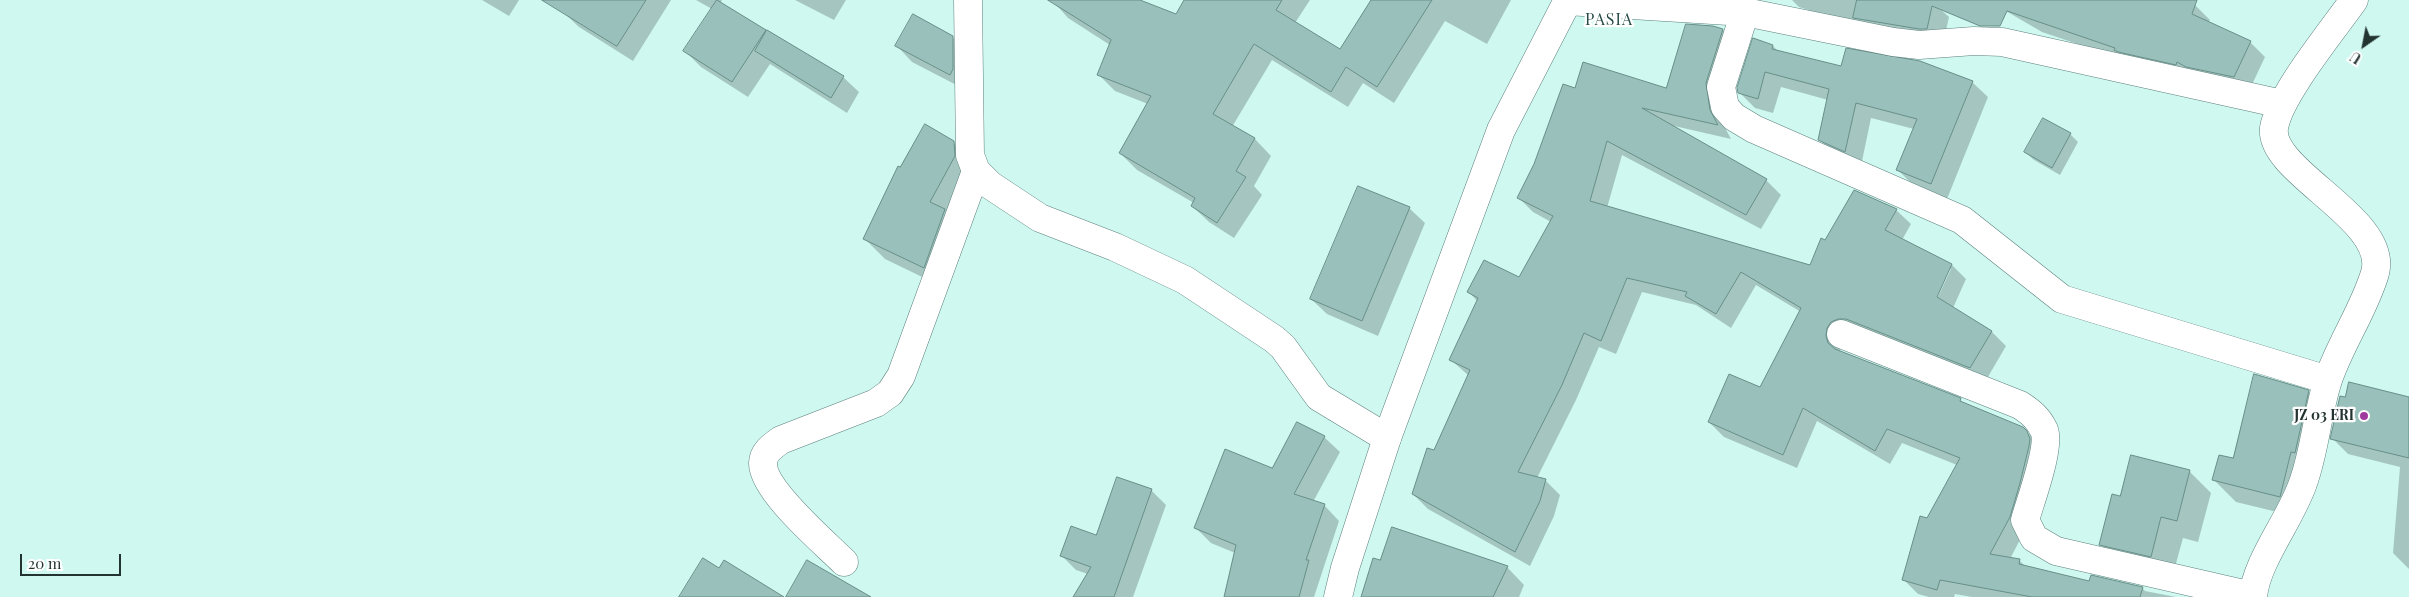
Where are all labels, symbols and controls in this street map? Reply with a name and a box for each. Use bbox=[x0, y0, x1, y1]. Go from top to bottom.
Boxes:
district label: PASIA bbox=[1584, 10, 1634, 30]
north arrow bbox=[2339, 20, 2389, 70]
text: U bbox=[2346, 47, 2365, 69]
place label: JZ 03 ERI bbox=[2294, 408, 2354, 424]
marker: JZ 03 ERI bbox=[2358, 410, 2370, 422]
scale bar bbox=[22, 544, 124, 576]
text: 20 m bbox=[28, 553, 61, 573]

